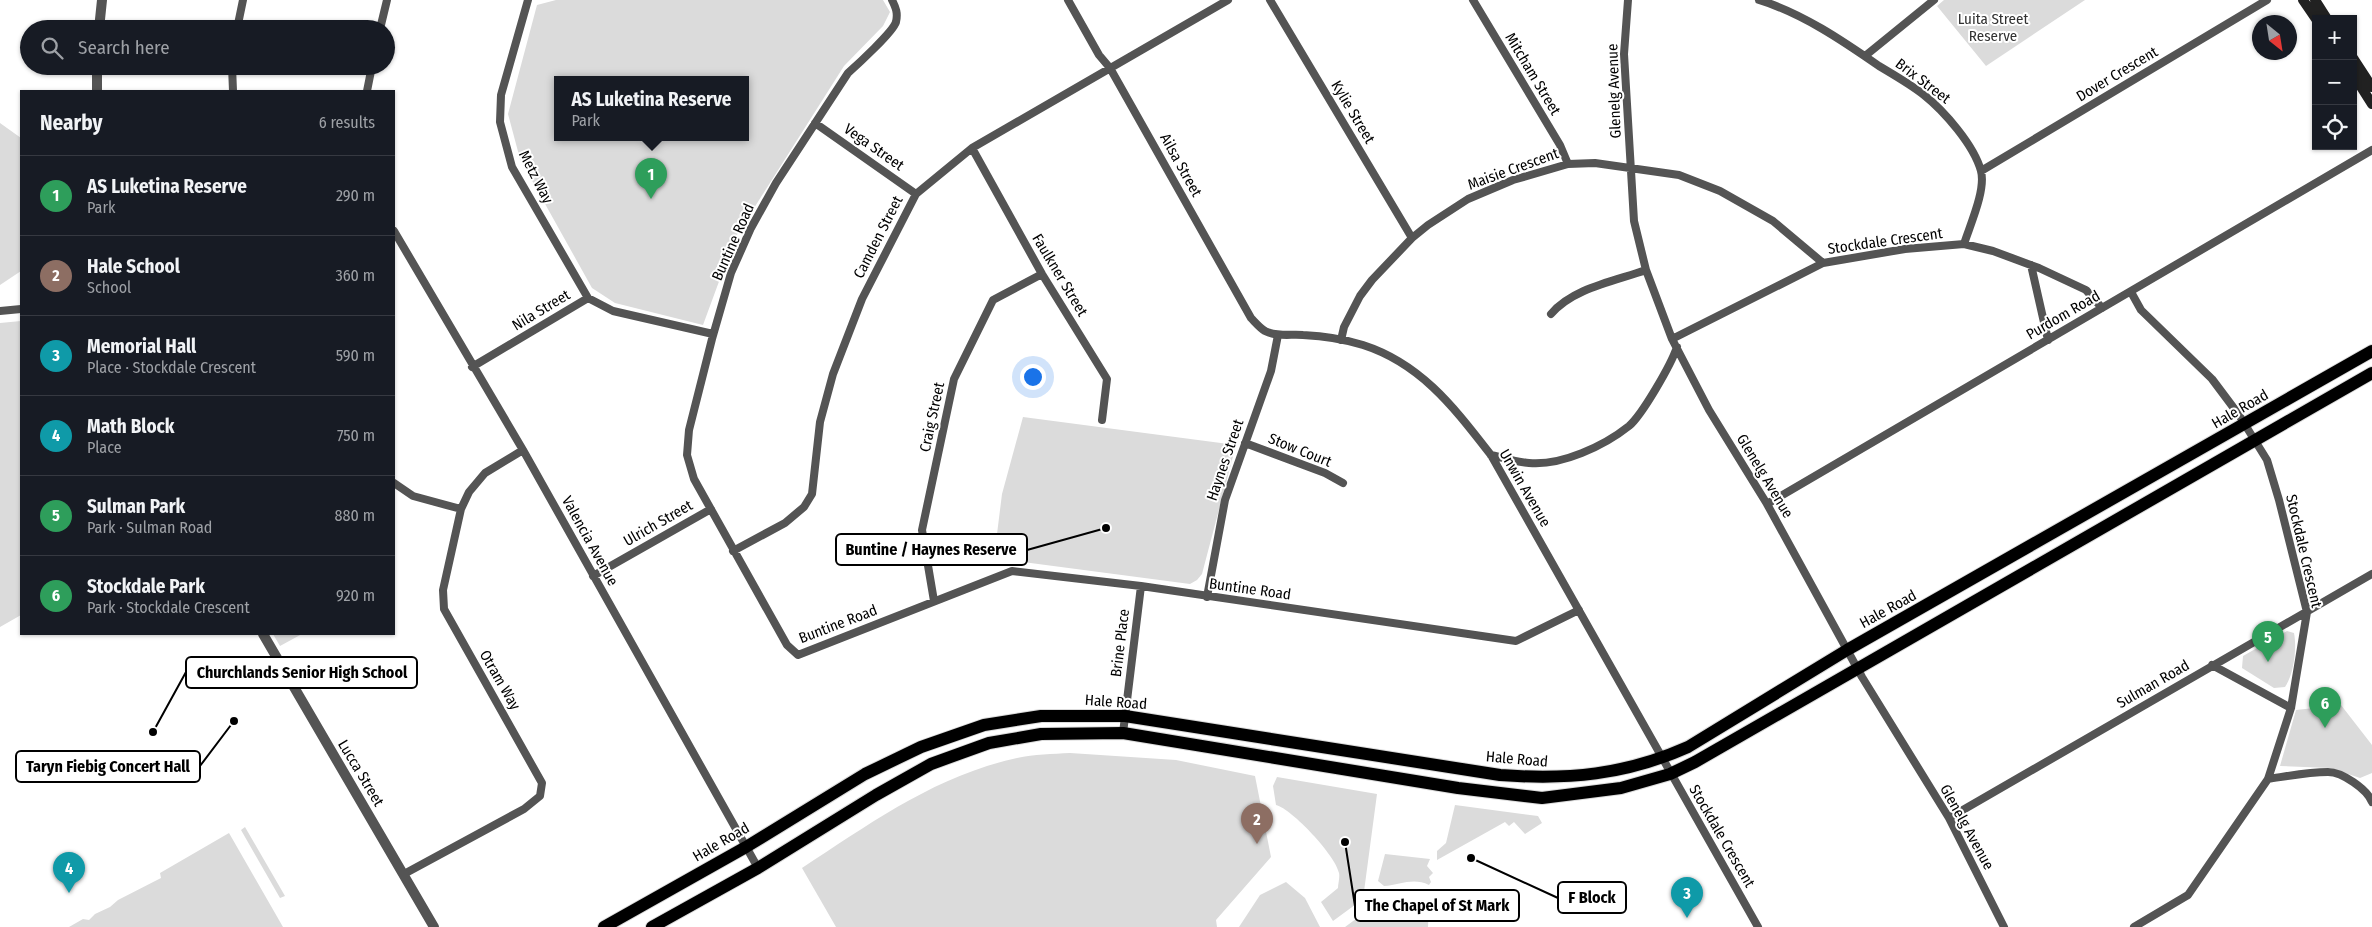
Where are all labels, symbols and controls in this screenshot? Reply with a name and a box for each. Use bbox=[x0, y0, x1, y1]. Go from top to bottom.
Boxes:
park label: Luita Street Reserve bbox=[1958, 10, 2028, 45]
north arrow bbox=[2252, 15, 2297, 60]
map controls bbox=[2312, 15, 2357, 150]
button: + bbox=[2312, 15, 2357, 60]
search box bbox=[20, 20, 395, 75]
street label: Mitcham Street bbox=[1501, 30, 1565, 118]
icon: search bbox=[38, 34, 66, 62]
text: Search here bbox=[78, 36, 170, 59]
street label: Glenelg Avenue bbox=[1603, 43, 1625, 139]
street label: Dover Crescent bbox=[2073, 43, 2161, 105]
street label: Brix Street bbox=[1892, 54, 1954, 108]
button: − bbox=[2312, 60, 2357, 105]
popup bbox=[554, 76, 749, 141]
street label: Kylie Street bbox=[1327, 77, 1379, 147]
text: AS Luketina Reserve bbox=[572, 88, 731, 111]
button: locate bbox=[2312, 105, 2357, 150]
text: Nearby bbox=[40, 110, 102, 136]
text: Park bbox=[572, 111, 600, 130]
text: 6 results bbox=[319, 113, 375, 132]
street label: Vega Street bbox=[840, 120, 908, 174]
street label: Ailsa Street bbox=[1156, 130, 1206, 200]
street label: Maisie Crescent bbox=[1465, 144, 1561, 194]
street label: Metz Way bbox=[515, 148, 557, 207]
pin: 1 bbox=[635, 158, 667, 199]
text: AS Luketina Reserve bbox=[87, 175, 247, 198]
text: 1 bbox=[53, 186, 59, 205]
text: 290 m bbox=[336, 186, 375, 205]
street label: Camden Street bbox=[850, 193, 907, 281]
text: Park bbox=[87, 198, 115, 217]
street label: Buntine Road bbox=[708, 201, 758, 283]
street label: Stockdale Crescent bbox=[1826, 224, 1944, 258]
street label: Faulkner Street bbox=[1028, 231, 1092, 319]
text: Hale School bbox=[87, 255, 180, 278]
text: 2 bbox=[52, 266, 60, 285]
text: 360 m bbox=[335, 266, 375, 285]
text: School bbox=[87, 278, 131, 297]
street label: Nila Street bbox=[509, 286, 573, 334]
street label: Purdom Road bbox=[2023, 287, 2103, 343]
text: Memorial Hall bbox=[87, 335, 196, 358]
text: 3 bbox=[52, 346, 60, 365]
text: 590 m bbox=[336, 346, 375, 365]
text: Place · Stockdale Crescent bbox=[87, 358, 256, 377]
your location bbox=[1020, 364, 1046, 390]
street label: Craig Street bbox=[916, 380, 948, 453]
street label: Hale Road bbox=[2209, 386, 2271, 432]
text: Math Block bbox=[87, 415, 175, 438]
street label: Haynes Street bbox=[1203, 417, 1247, 503]
text: 4 bbox=[52, 426, 60, 445]
text: 750 m bbox=[337, 426, 375, 445]
street label: Stow Court bbox=[1266, 429, 1334, 471]
street label: Glenelg Avenue bbox=[1733, 431, 1797, 521]
text: Place bbox=[87, 438, 122, 457]
street label: Unwin Avenue bbox=[1495, 446, 1555, 530]
street label: Valencia Avenue bbox=[558, 493, 622, 589]
street label: Stockdale Crescent bbox=[2282, 493, 2326, 609]
text: Sulman Park bbox=[87, 495, 185, 518]
street label: Ulrich Street bbox=[620, 496, 696, 550]
text: 5 bbox=[52, 506, 60, 525]
text: 880 m bbox=[335, 506, 375, 525]
text: Park · Sulman Road bbox=[87, 518, 212, 537]
callout: Buntine / Haynes Reserve bbox=[836, 534, 1027, 565]
text: Buntine / Haynes Reserve bbox=[845, 540, 1017, 559]
street label: Buntine Road bbox=[1208, 574, 1292, 604]
text: Stockdale Park bbox=[87, 575, 205, 598]
text: 6 bbox=[52, 586, 60, 605]
text: 920 m bbox=[336, 586, 375, 605]
street label: Hale Road bbox=[1856, 586, 1920, 632]
text: Park · Stockdale Crescent bbox=[87, 598, 250, 617]
street label: Buntine Road bbox=[796, 601, 880, 647]
street label: Brine Place bbox=[1107, 608, 1133, 678]
pin: 5 bbox=[2252, 621, 2284, 662]
street label: Otram Way bbox=[476, 647, 524, 713]
street label: Sulman Road bbox=[2114, 656, 2192, 712]
callout: Churchlands Senior High School bbox=[186, 657, 417, 688]
text: Churchlands Senior High School bbox=[197, 663, 408, 682]
pin: 6 bbox=[2309, 687, 2341, 728]
street label: Hale Road bbox=[1084, 691, 1148, 713]
street label: Lucca Street bbox=[334, 736, 388, 810]
street label: Hale Road bbox=[1485, 747, 1549, 771]
callout: Taryn Fiebig Concert Hall bbox=[16, 751, 200, 782]
text: Taryn Fiebig Concert Hall bbox=[26, 757, 191, 776]
street label: Stockdale Crescent bbox=[1685, 781, 1759, 891]
street label: Glenelg Avenue bbox=[1936, 781, 1998, 873]
pin: 2 bbox=[1241, 803, 1273, 844]
street label: Hale Road bbox=[690, 819, 752, 865]
pin: 4 bbox=[53, 852, 85, 893]
pin: 3 bbox=[1671, 877, 1703, 918]
callout: F Block bbox=[1558, 882, 1626, 913]
text: F Block bbox=[1568, 888, 1616, 907]
callout: The Chapel of St Mark bbox=[1355, 890, 1519, 921]
text: The Chapel of St Mark bbox=[1365, 896, 1510, 915]

